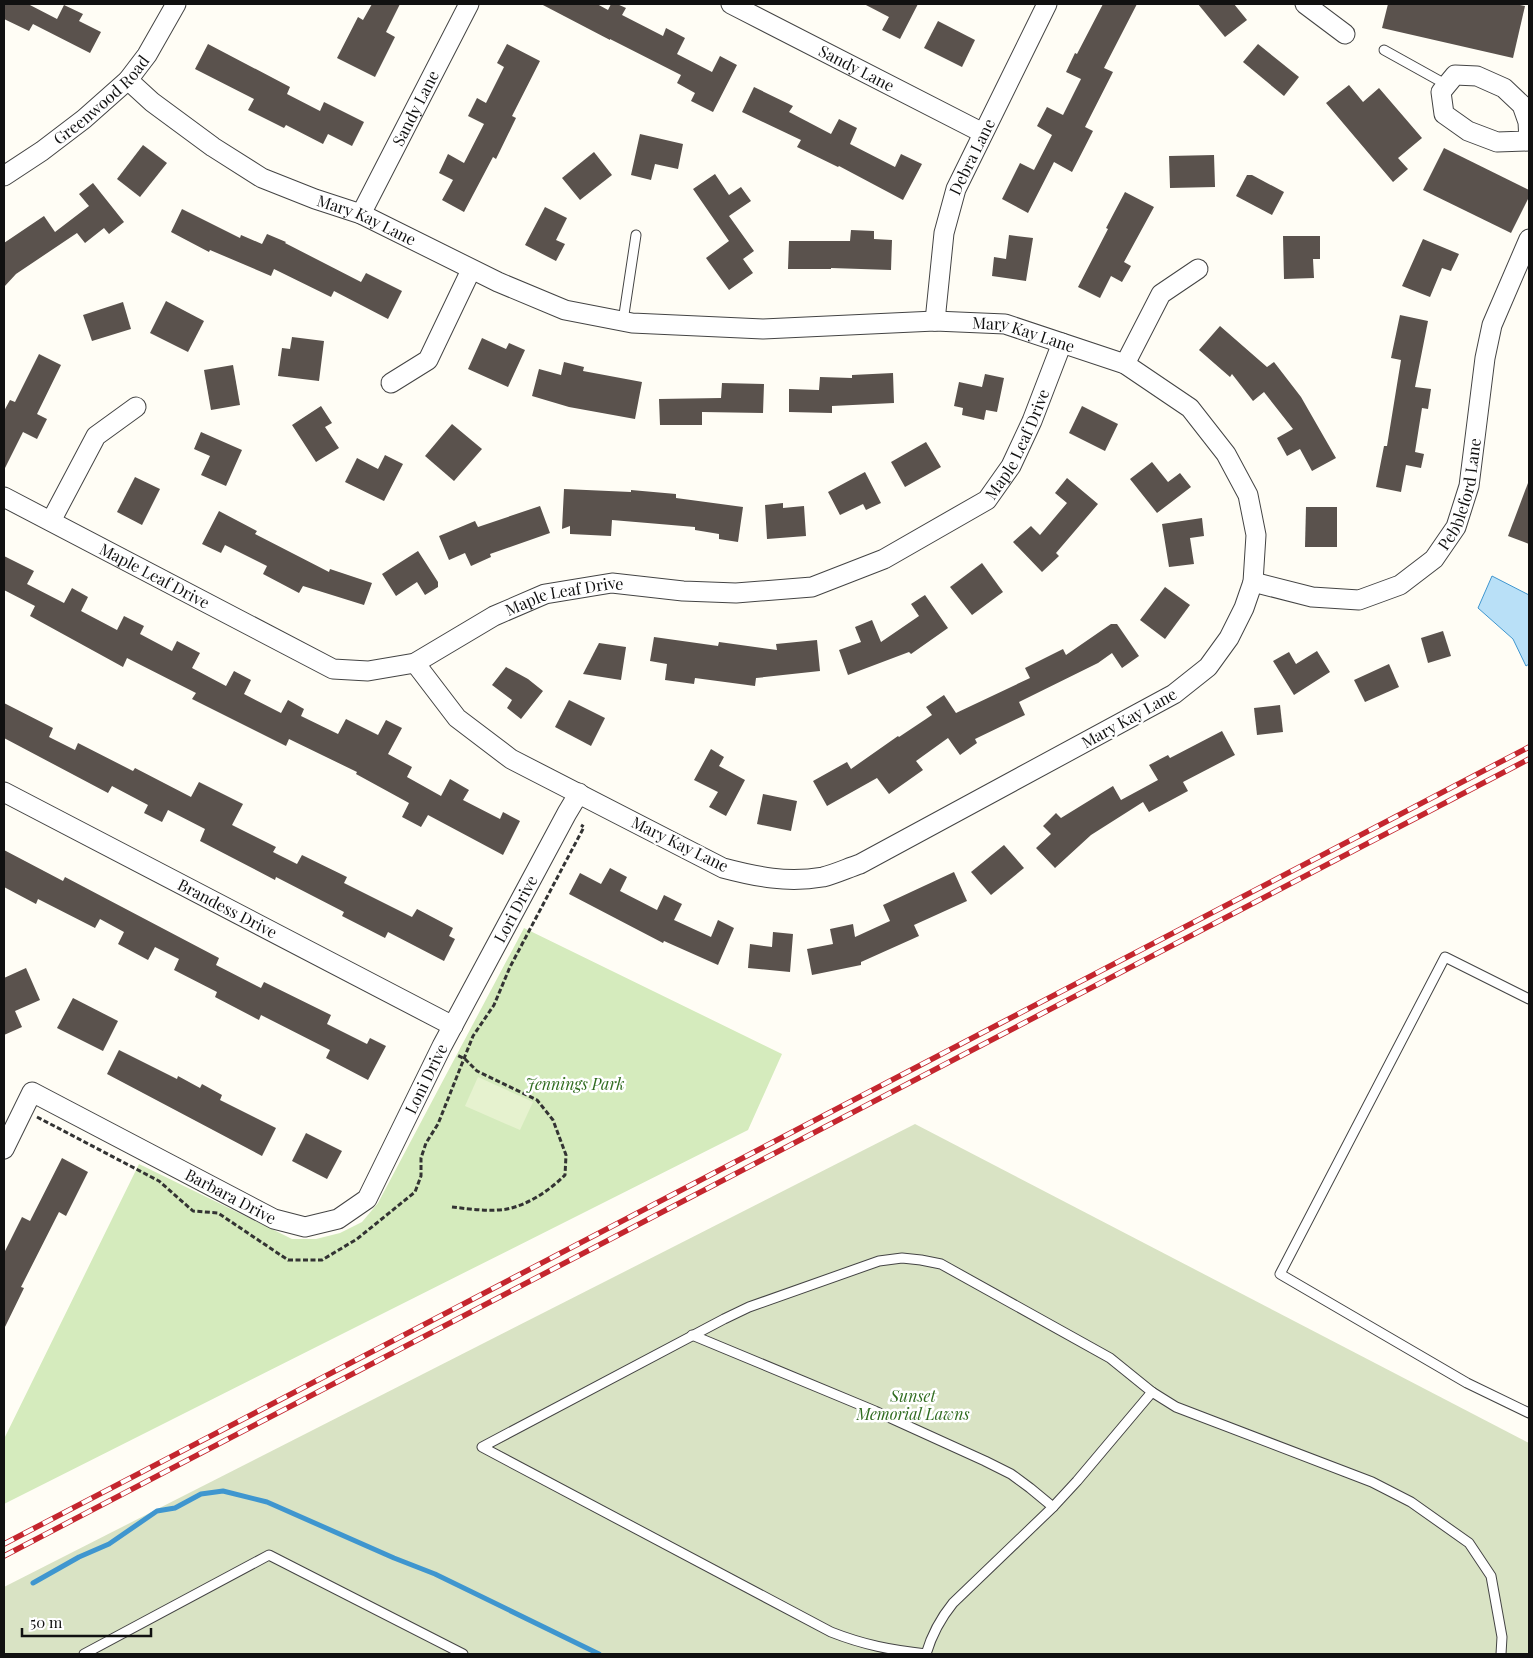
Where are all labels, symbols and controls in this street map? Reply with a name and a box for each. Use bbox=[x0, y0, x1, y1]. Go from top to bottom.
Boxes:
street label: Sandy Lane bbox=[815, 40, 898, 96]
street label: Greenwood Road bbox=[49, 51, 153, 149]
street label: Sandy Lane bbox=[387, 67, 443, 149]
street label: Debra Lane bbox=[944, 115, 999, 198]
street label: Mary Kay Lane bbox=[315, 189, 420, 250]
street label: Mary Kay Lane bbox=[972, 312, 1078, 357]
street label: Maple Leaf Drive bbox=[980, 386, 1053, 503]
street label: Pebbleford Lane bbox=[1432, 437, 1485, 554]
street label: Maple Leaf Drive bbox=[96, 538, 214, 613]
street label: Maple Leaf Drive bbox=[502, 572, 625, 620]
street label: Mary Kay Lane bbox=[1077, 683, 1180, 752]
street label: Mary Kay Lane bbox=[628, 811, 732, 876]
street label: Lori Drive bbox=[489, 871, 542, 946]
street label: Brandess Drive bbox=[174, 873, 281, 943]
street label: Loni Drive bbox=[399, 1040, 452, 1117]
park label: Jennings Park bbox=[526, 1073, 624, 1094]
street label: Barbara Drive bbox=[182, 1163, 280, 1228]
park label: Sunset Memorial Lawns bbox=[855, 1385, 970, 1424]
scale bar bbox=[22, 1606, 151, 1638]
text: 50 m bbox=[30, 1612, 63, 1632]

